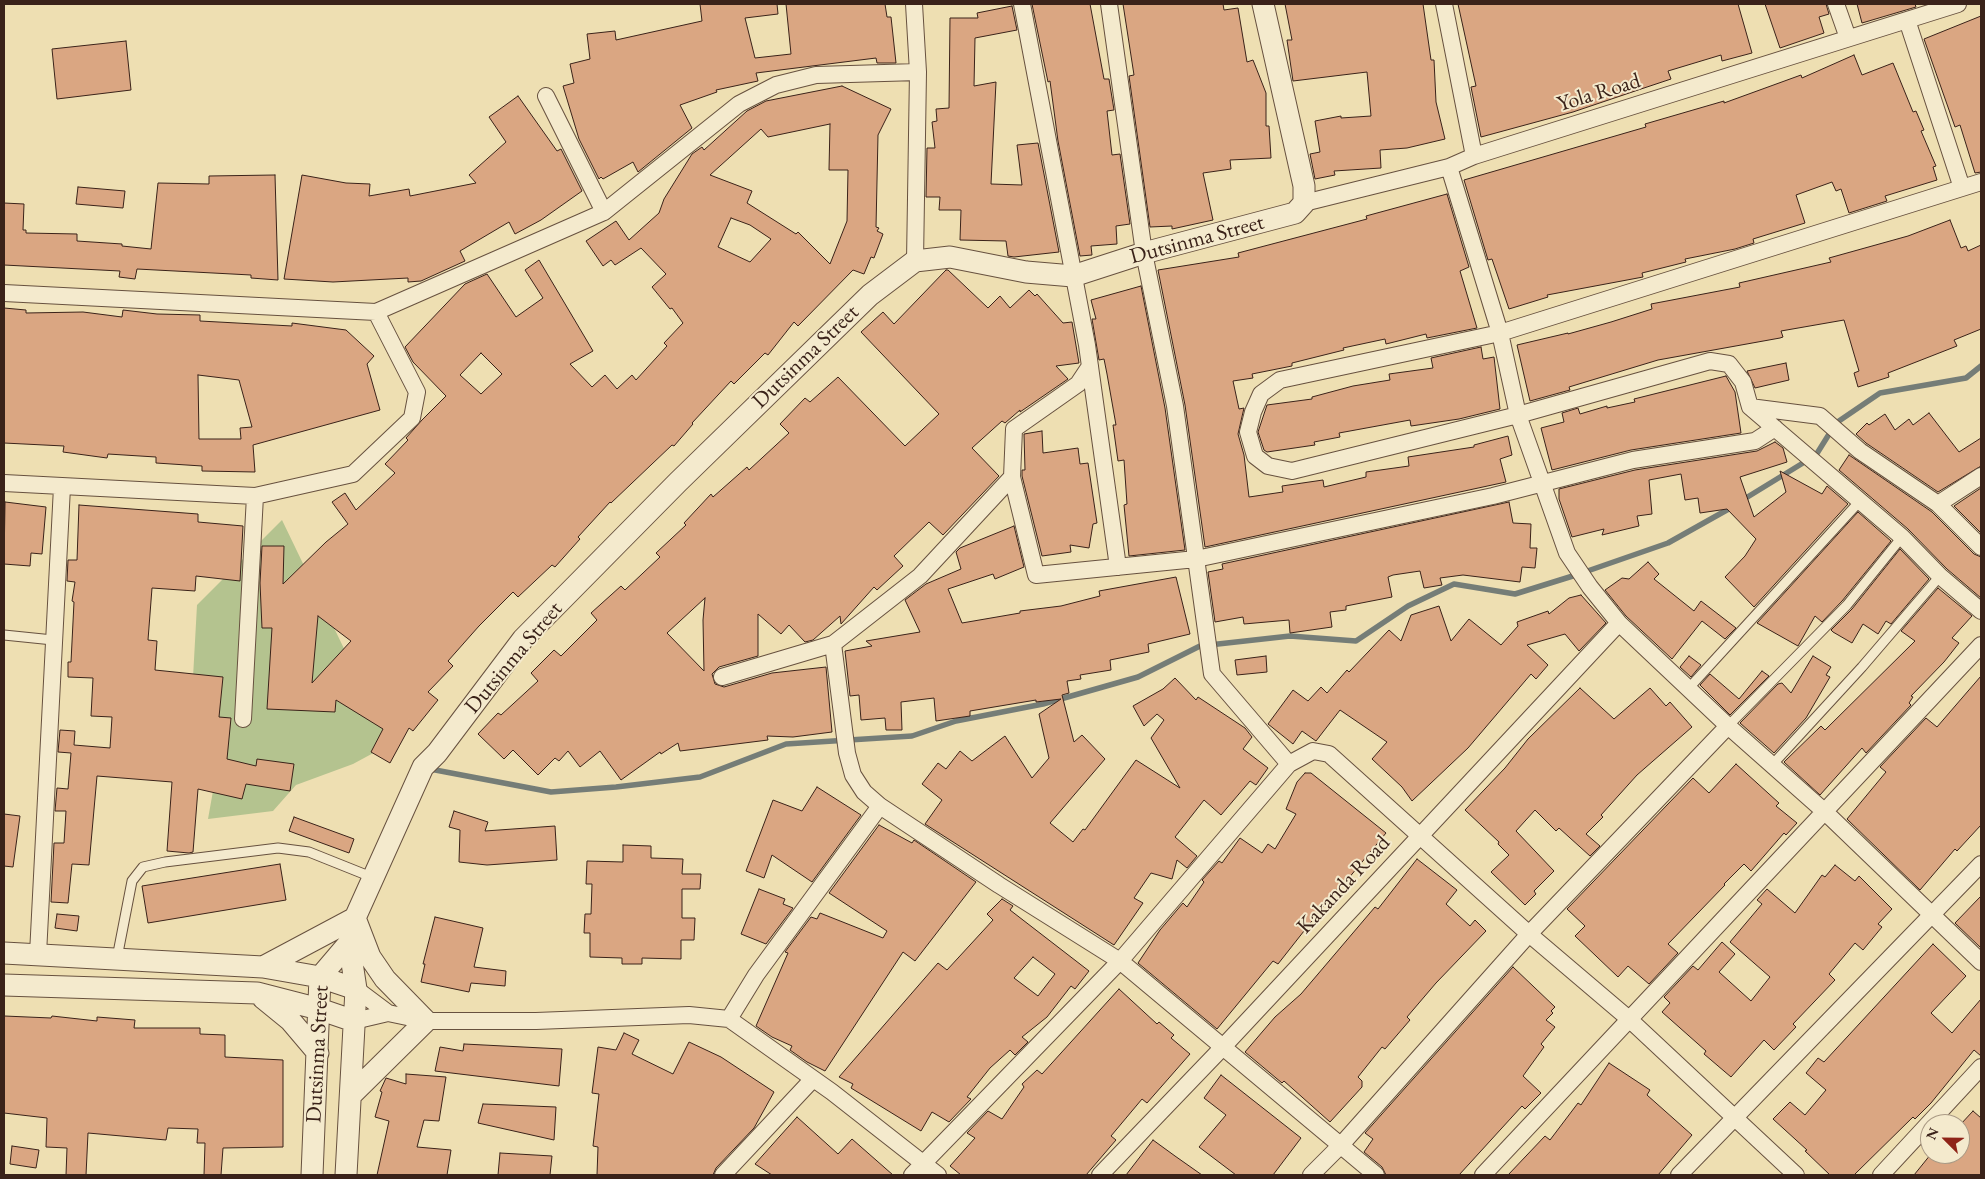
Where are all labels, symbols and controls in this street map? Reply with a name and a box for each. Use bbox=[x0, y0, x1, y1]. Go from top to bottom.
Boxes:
street label: Yola Road bbox=[1554, 68, 1644, 118]
street label: Dutsinma Street bbox=[1127, 209, 1267, 271]
street label: Dutsinma Street bbox=[747, 300, 865, 414]
street label: Dutsinma Street bbox=[460, 597, 568, 719]
street label: Kakanda Road bbox=[1292, 830, 1396, 940]
street label: Dutsinma Street bbox=[301, 984, 335, 1124]
north arrow bbox=[1920, 1114, 1970, 1164]
text: N bbox=[1922, 1125, 1943, 1142]

